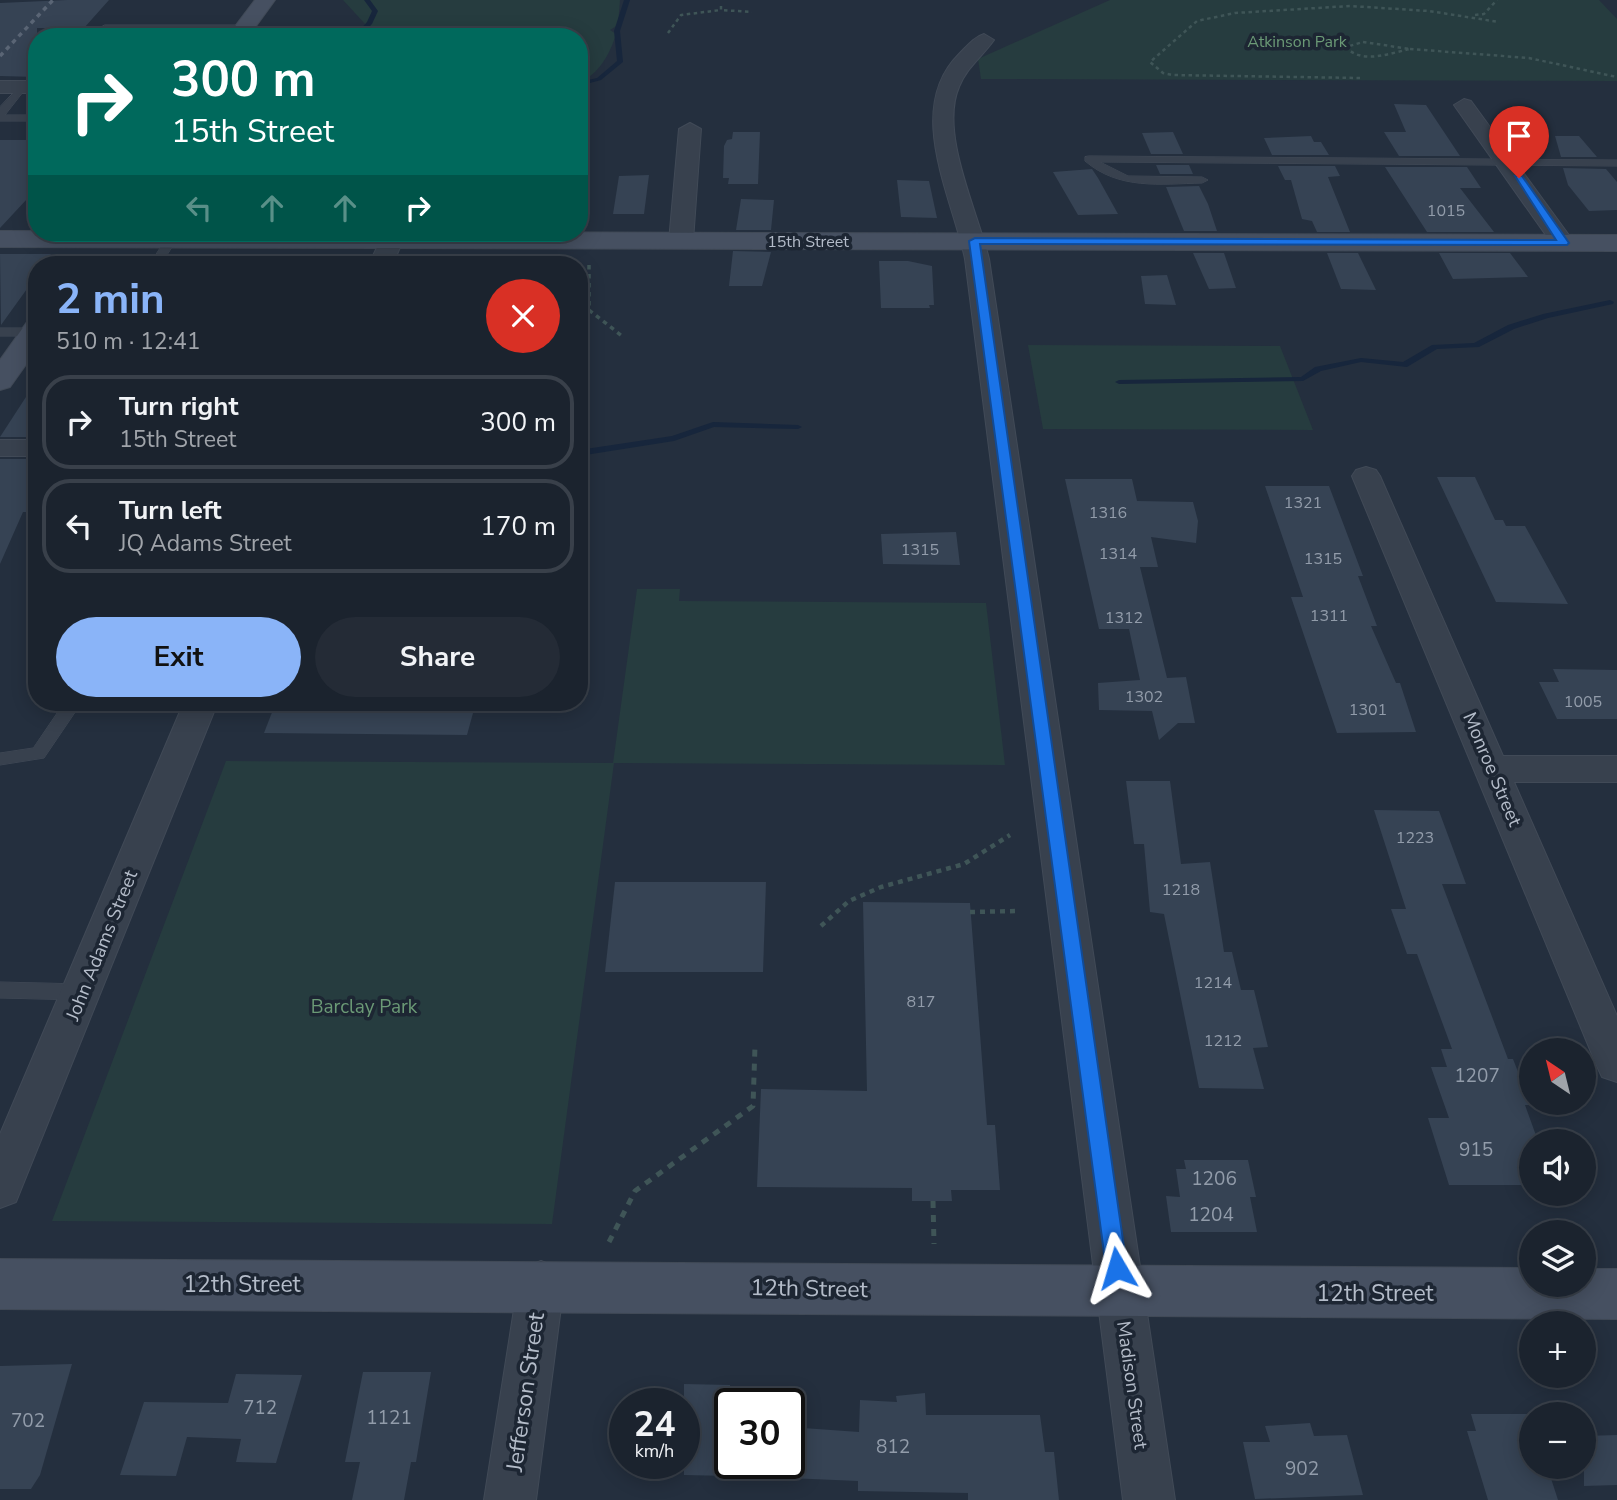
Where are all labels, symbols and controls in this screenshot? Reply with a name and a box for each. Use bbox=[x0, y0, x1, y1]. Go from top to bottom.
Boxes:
park label: Atkinson Park bbox=[1247, 31, 1348, 53]
text: 300 m bbox=[171, 46, 315, 113]
icon: right bbox=[56, 56, 147, 147]
pin bbox=[1489, 106, 1549, 178]
text: 15th Street bbox=[171, 110, 334, 153]
icon: arrive bbox=[1500, 117, 1538, 155]
icon: left bbox=[180, 189, 218, 227]
icon: ahead bbox=[253, 189, 291, 227]
icon: ahead bbox=[326, 189, 364, 227]
icon: right bbox=[399, 189, 437, 227]
house number: 1015 bbox=[1427, 200, 1465, 222]
street label: 15th Street bbox=[767, 231, 849, 253]
text: 2 min bbox=[56, 271, 165, 328]
button: close bbox=[486, 279, 560, 353]
text: 510 m · 12:41 bbox=[56, 326, 201, 357]
text: Turn right bbox=[119, 389, 238, 424]
icon: right bbox=[60, 403, 98, 441]
text: 300 m bbox=[480, 405, 556, 440]
text: 15th Street bbox=[119, 424, 236, 455]
house number: 1321 bbox=[1284, 492, 1322, 514]
text: Turn left bbox=[119, 493, 222, 528]
house number: 1316 bbox=[1089, 502, 1127, 524]
icon: left bbox=[60, 507, 98, 545]
text: 170 m bbox=[480, 509, 556, 544]
text: JQ Adams Street bbox=[119, 528, 292, 559]
house number: 1315 bbox=[901, 539, 939, 561]
house number: 1314 bbox=[1099, 543, 1138, 565]
house number: 1315 bbox=[1304, 548, 1342, 570]
house number: 1311 bbox=[1310, 605, 1348, 627]
house number: 1312 bbox=[1105, 607, 1143, 629]
button: Exit bbox=[56, 617, 301, 697]
button: Share bbox=[315, 617, 560, 697]
house number: 1302 bbox=[1125, 686, 1163, 708]
house number: 1005 bbox=[1564, 691, 1602, 713]
house number: 1301 bbox=[1349, 699, 1387, 721]
street label: Monroe Street bbox=[1456, 708, 1528, 831]
house number: 1223 bbox=[1396, 827, 1434, 849]
street label: John Adams Street bbox=[59, 866, 144, 1025]
house number: 1218 bbox=[1162, 879, 1200, 901]
house number: 1214 bbox=[1194, 972, 1233, 994]
house number: 817 bbox=[907, 991, 935, 1013]
park label: Barclay Park bbox=[311, 994, 418, 1020]
house number: 1212 bbox=[1204, 1030, 1242, 1052]
north arrow bbox=[1519, 1038, 1596, 1115]
map controls bbox=[1519, 1038, 1596, 1479]
house number: 1207 bbox=[1454, 1063, 1500, 1089]
button: sound bbox=[1519, 1129, 1596, 1206]
house number: 915 bbox=[1459, 1137, 1493, 1163]
house number: 1206 bbox=[1191, 1166, 1237, 1192]
house number: 1204 bbox=[1188, 1202, 1234, 1228]
button: layers bbox=[1519, 1220, 1596, 1297]
position arrow bbox=[1080, 1231, 1154, 1305]
street label: 12th Street bbox=[183, 1269, 302, 1300]
street label: 12th Street bbox=[750, 1272, 869, 1305]
street label: 12th Street bbox=[1316, 1278, 1435, 1309]
street label: Jefferson Street bbox=[499, 1310, 552, 1475]
button: + bbox=[1519, 1311, 1596, 1388]
street label: Madison Street bbox=[1110, 1319, 1154, 1451]
speed limit sign: 30 bbox=[714, 1388, 805, 1479]
house number: 712 bbox=[243, 1395, 277, 1421]
text: 24 bbox=[633, 1401, 676, 1448]
button: − bbox=[1519, 1402, 1596, 1479]
house number: 1121 bbox=[366, 1405, 412, 1431]
house number: 702 bbox=[11, 1408, 45, 1434]
house number: 812 bbox=[876, 1434, 910, 1460]
text: km/h bbox=[635, 1439, 674, 1463]
house number: 902 bbox=[1285, 1456, 1319, 1482]

